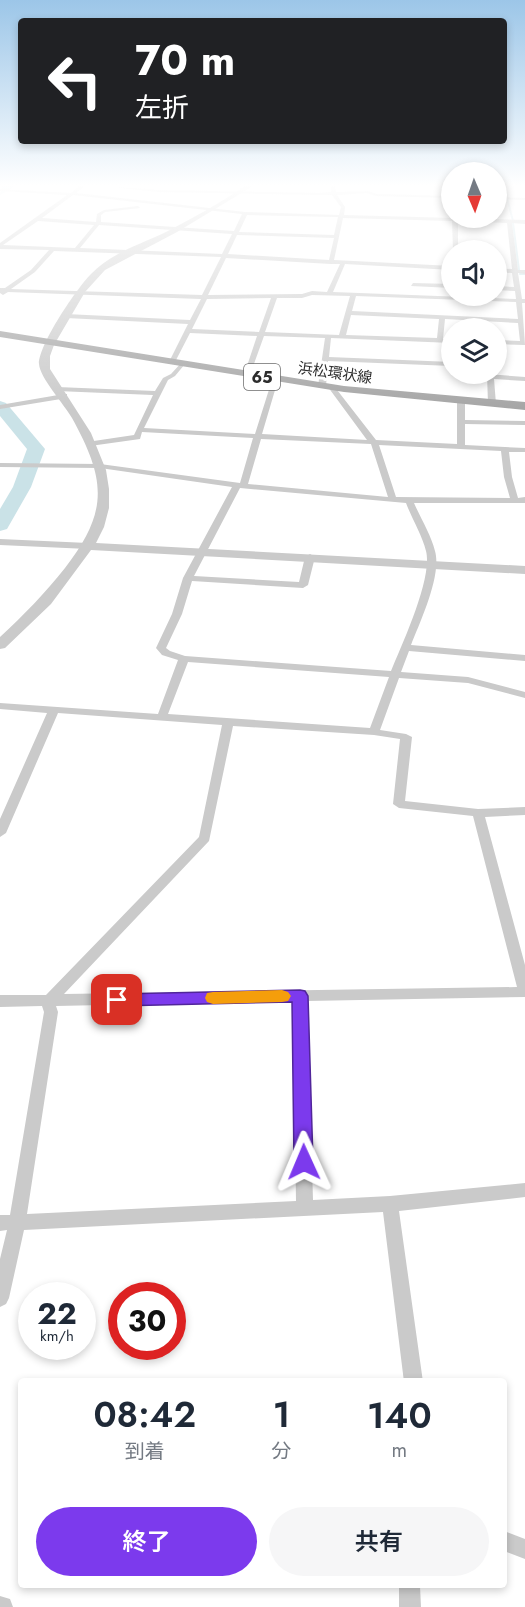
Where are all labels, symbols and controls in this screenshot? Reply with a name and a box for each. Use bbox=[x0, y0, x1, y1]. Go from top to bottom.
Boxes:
text: 70 m bbox=[135, 30, 235, 91]
icon: left bbox=[36, 42, 114, 120]
text: 左折 bbox=[135, 88, 189, 127]
north arrow bbox=[441, 162, 507, 228]
map controls bbox=[441, 162, 507, 384]
button: sound bbox=[441, 240, 507, 306]
button: layers bbox=[441, 318, 507, 384]
street label: 浜松環状線 bbox=[296, 357, 374, 389]
road number: 65 bbox=[244, 364, 280, 390]
pin bbox=[91, 974, 142, 1025]
icon: arrive bbox=[100, 983, 133, 1016]
position arrow bbox=[272, 1130, 336, 1194]
speed limit sign: 30 bbox=[108, 1282, 186, 1360]
text: 22 bbox=[37, 1292, 77, 1335]
text: km/h bbox=[40, 1325, 74, 1347]
text: 08:42 bbox=[93, 1388, 196, 1440]
text: 1 bbox=[273, 1388, 290, 1440]
text: 140 bbox=[367, 1389, 432, 1441]
text: m bbox=[391, 1436, 407, 1465]
text: 到着 bbox=[125, 1437, 165, 1466]
text: 分 bbox=[271, 1437, 291, 1466]
button: 終了 bbox=[36, 1507, 257, 1576]
button: 共有 bbox=[269, 1507, 489, 1576]

